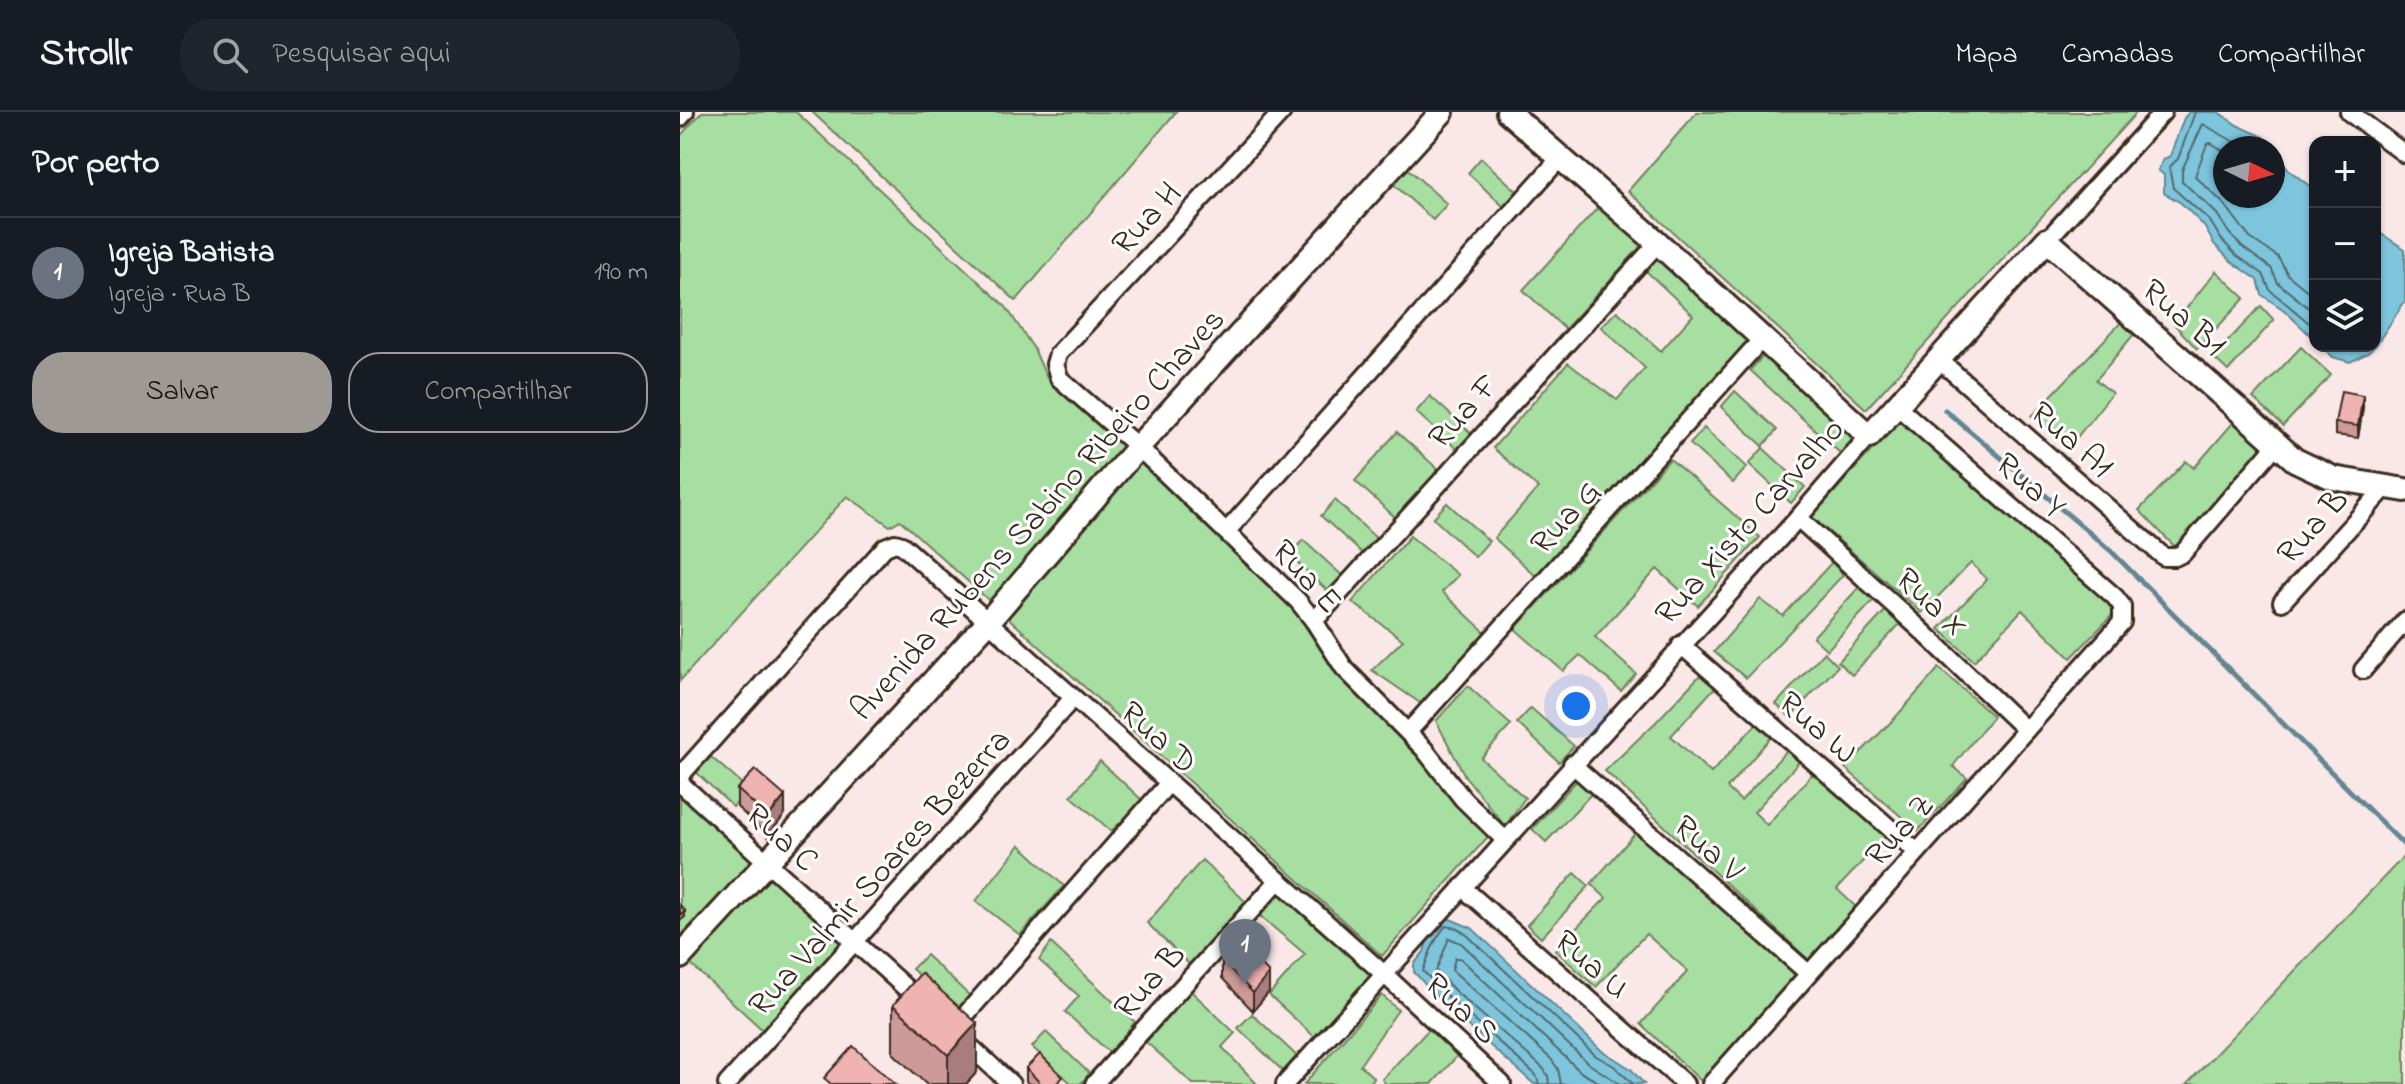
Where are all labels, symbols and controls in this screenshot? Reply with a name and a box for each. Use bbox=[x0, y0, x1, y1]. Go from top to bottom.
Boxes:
search box bbox=[180, 19, 740, 91]
text: Strollr bbox=[40, 27, 132, 83]
icon: search bbox=[208, 33, 252, 77]
text: Pesquisar aqui bbox=[272, 33, 451, 77]
text: Mapa bbox=[1955, 35, 2018, 76]
text: Camadas bbox=[2062, 35, 2174, 76]
text: Compartilhar bbox=[2218, 35, 2365, 76]
north arrow bbox=[2213, 136, 2285, 208]
map controls bbox=[2309, 136, 2381, 352]
button: + bbox=[2309, 136, 2381, 208]
text: Por perto bbox=[32, 139, 160, 189]
street label: Rua H bbox=[1101, 172, 1195, 268]
button: − bbox=[2309, 208, 2381, 280]
text: Igreja Batista bbox=[108, 232, 274, 276]
text: 1 bbox=[54, 254, 62, 292]
text: 190 m bbox=[594, 254, 648, 292]
street label: Rua B1 bbox=[2129, 268, 2236, 370]
text: Igreja · Rua B bbox=[108, 276, 251, 314]
button: layers bbox=[2309, 280, 2381, 352]
street label: Avenida Rubens Sabino Ribeiro Chaves bbox=[839, 298, 1239, 733]
button: Salvar bbox=[32, 352, 332, 433]
button: Compartilhar bbox=[348, 352, 648, 433]
street label: Rua F bbox=[1417, 364, 1513, 462]
street label: Rua A1 bbox=[2017, 390, 2123, 492]
street label: Rua Xisto Carvalho bbox=[1644, 408, 1858, 638]
street label: Rua Y bbox=[1983, 442, 2076, 533]
street label: Rua G bbox=[1520, 470, 1614, 567]
street label: Rua B bbox=[2266, 478, 2362, 577]
street label: Rua E bbox=[1258, 529, 1352, 626]
street label: Rua X bbox=[1882, 557, 1978, 651]
street label: Rua W bbox=[1765, 680, 1867, 778]
your location bbox=[1556, 686, 1596, 726]
street label: Rua D bbox=[1107, 690, 1207, 788]
street label: Rua Valmir Soares Bezerra bbox=[738, 718, 1024, 1029]
street label: Rua Z bbox=[1854, 784, 1948, 880]
street label: Rua C bbox=[732, 792, 828, 886]
street label: Rua V bbox=[1660, 804, 1755, 896]
pin: 1 bbox=[1219, 919, 1271, 985]
street label: Rua U bbox=[1541, 919, 1639, 1013]
street label: Rua B bbox=[1103, 933, 1199, 1032]
street label: Rua S bbox=[1411, 962, 1509, 1058]

